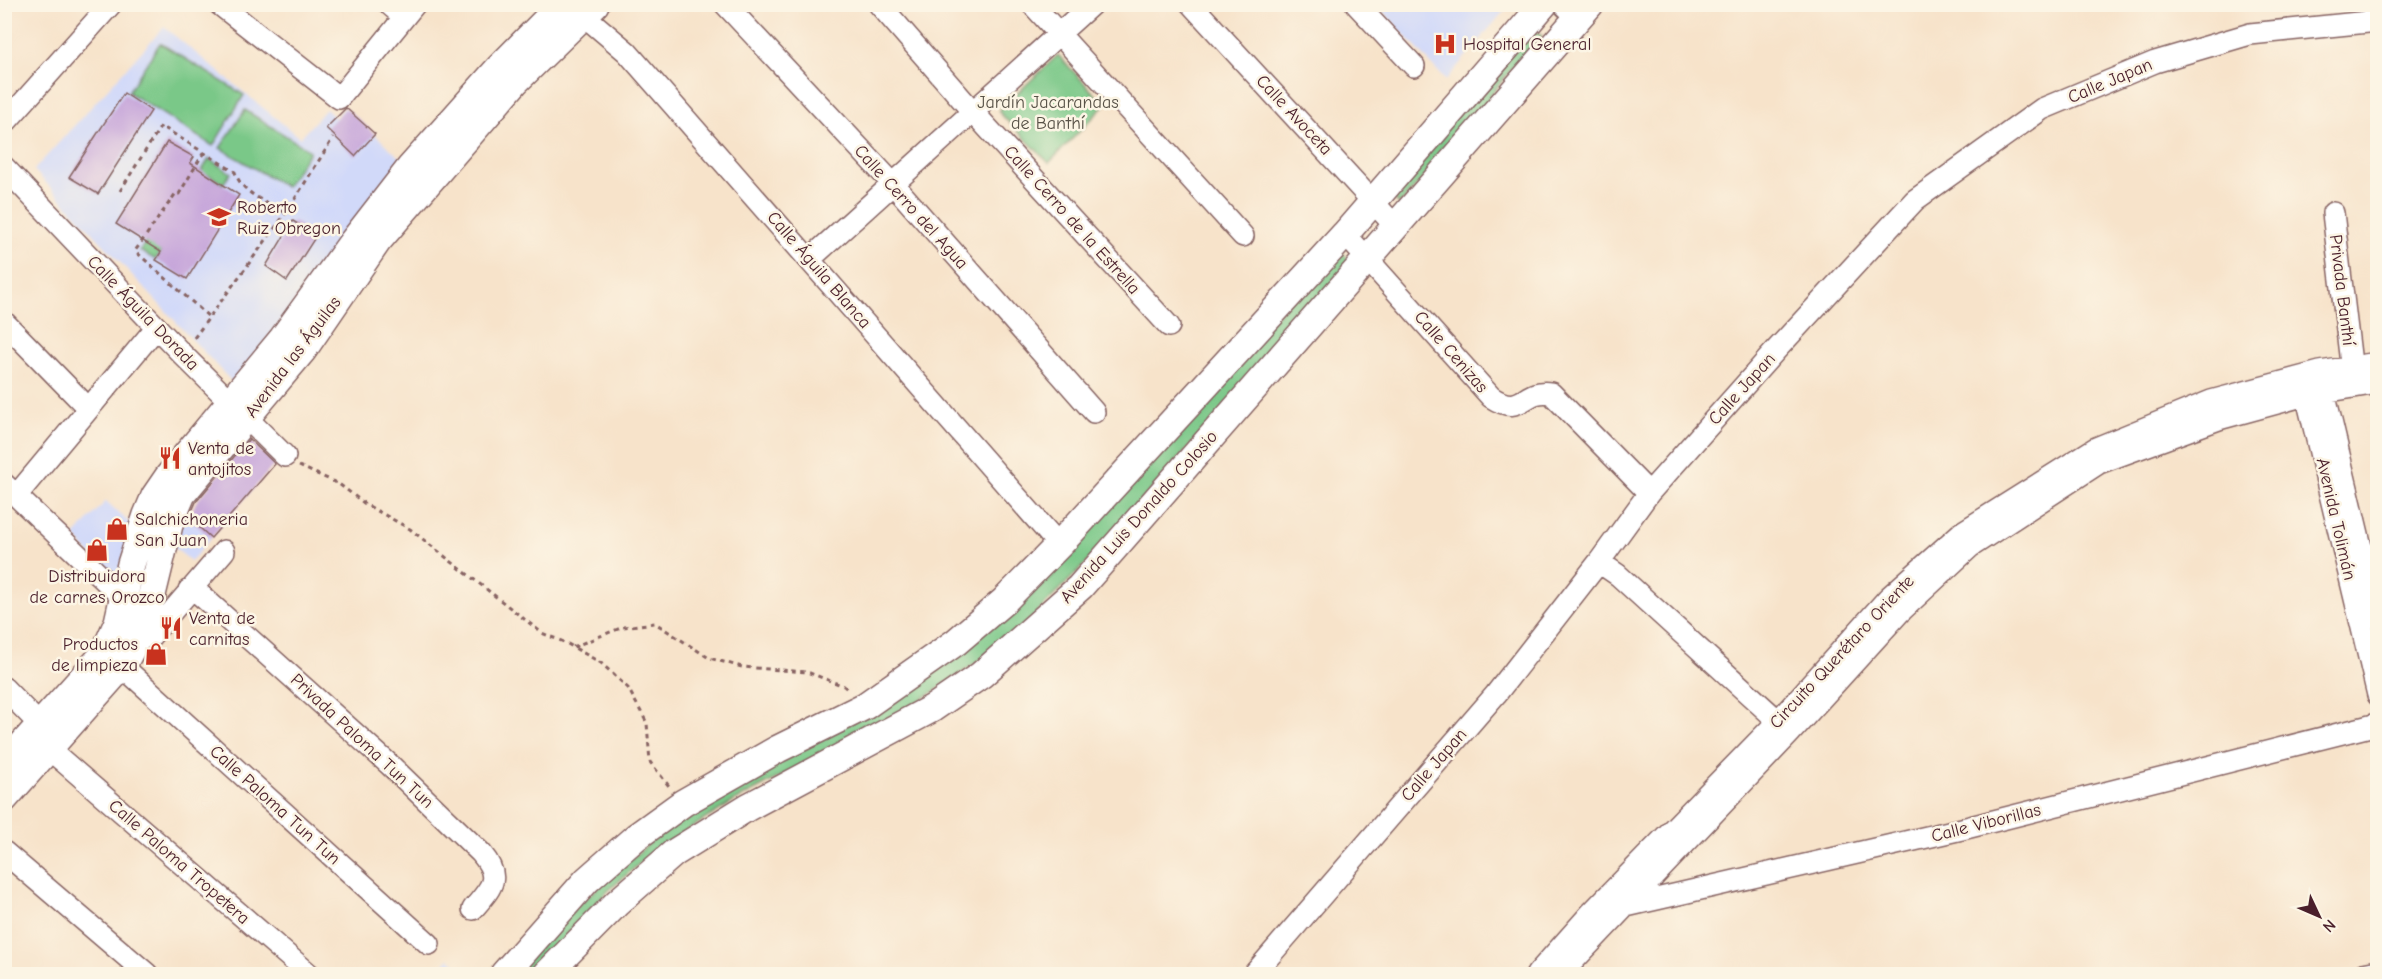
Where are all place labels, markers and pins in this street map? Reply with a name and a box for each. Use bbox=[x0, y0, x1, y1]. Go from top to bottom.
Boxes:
hospital icon: Hospital General bbox=[1432, 31, 1458, 57]
place label: Hospital General bbox=[1463, 34, 1591, 55]
place label: Roberto Ruiz Obregon bbox=[237, 197, 341, 239]
school or university icon: Roberto Ruiz Obregon bbox=[206, 204, 232, 230]
place label: Venta de antojitos bbox=[188, 438, 254, 480]
restaurant icon: Venta de antojitos bbox=[157, 445, 183, 471]
place label: Salchichoneria San Juan bbox=[135, 509, 248, 551]
shop icon: Salchichoneria San Juan bbox=[104, 516, 130, 542]
shop icon: Distribuidora de carnes Orozco bbox=[84, 537, 110, 563]
place label: Distribuidora de carnes Orozco bbox=[29, 566, 165, 608]
place label: Venta de carnitas bbox=[189, 608, 255, 650]
restaurant icon: Venta de carnitas bbox=[158, 615, 184, 641]
place label: Productos de limpieza bbox=[51, 634, 138, 676]
shop icon: Productos de limpieza bbox=[143, 641, 169, 667]

